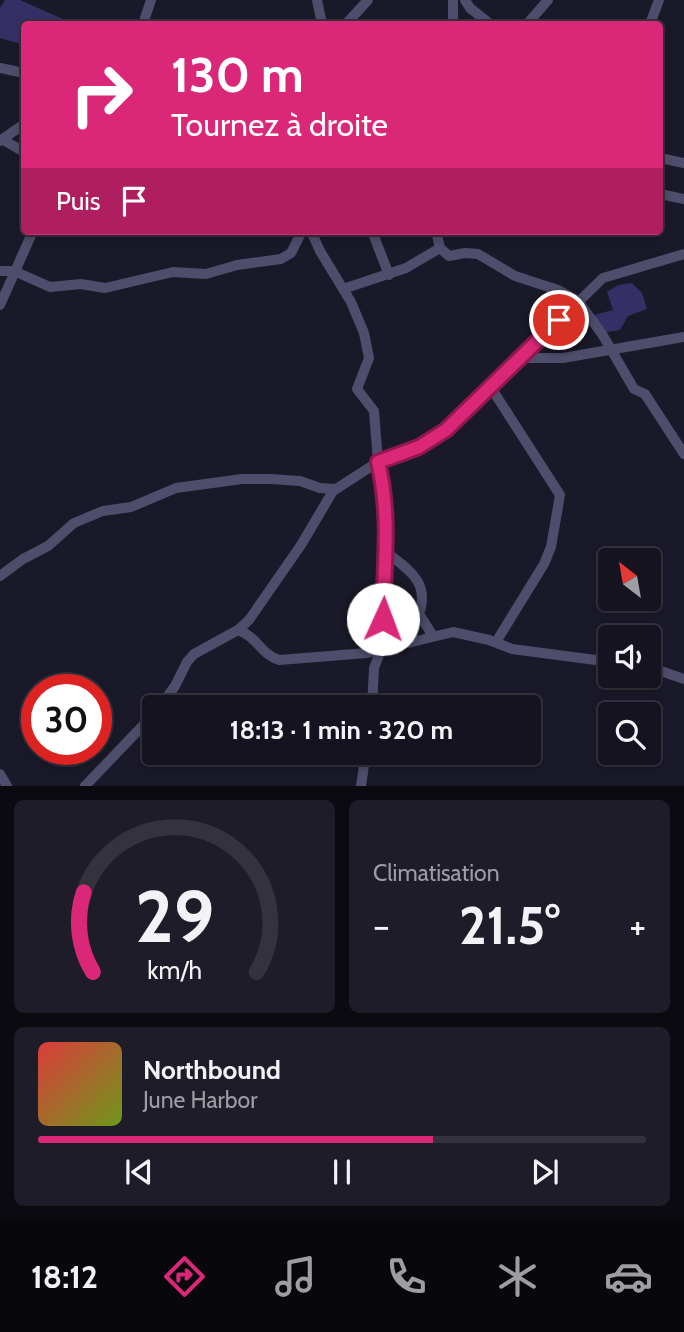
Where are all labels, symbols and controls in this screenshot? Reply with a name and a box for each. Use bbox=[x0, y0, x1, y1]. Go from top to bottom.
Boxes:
text: 130 m bbox=[171, 45, 304, 104]
icon: right bbox=[56, 49, 147, 140]
text: Tournez à droite bbox=[171, 105, 388, 144]
icon: arrive bbox=[115, 182, 153, 220]
text: Puis bbox=[56, 185, 101, 217]
pin bbox=[529, 290, 589, 350]
icon: arrive bbox=[540, 301, 578, 339]
north arrow bbox=[598, 548, 662, 611]
map controls bbox=[598, 548, 661, 765]
position arrow bbox=[346, 582, 420, 656]
button: sound bbox=[598, 625, 661, 688]
speed limit sign: 30 bbox=[21, 674, 112, 765]
button: search bbox=[598, 702, 661, 765]
text: 18:13 · 1 min · 320 m bbox=[230, 714, 453, 746]
text: Climatisation bbox=[373, 859, 500, 887]
text: 29 bbox=[135, 873, 214, 961]
text: 21.5° bbox=[459, 894, 560, 957]
text: − bbox=[373, 902, 390, 949]
text: + bbox=[629, 902, 646, 949]
text: km/h bbox=[147, 955, 202, 985]
text: Northbound bbox=[143, 1054, 281, 1086]
text: June Harbor bbox=[143, 1086, 257, 1114]
icon: previous bbox=[120, 1153, 158, 1191]
icon: pause bbox=[323, 1153, 361, 1191]
icon: next bbox=[526, 1153, 564, 1191]
icon: directions bbox=[160, 1252, 209, 1301]
icon: music bbox=[271, 1252, 320, 1301]
icon: phone bbox=[382, 1252, 431, 1301]
icon: climate bbox=[493, 1252, 542, 1301]
icon: car bbox=[604, 1252, 653, 1301]
text: 18:12 bbox=[31, 1257, 98, 1296]

